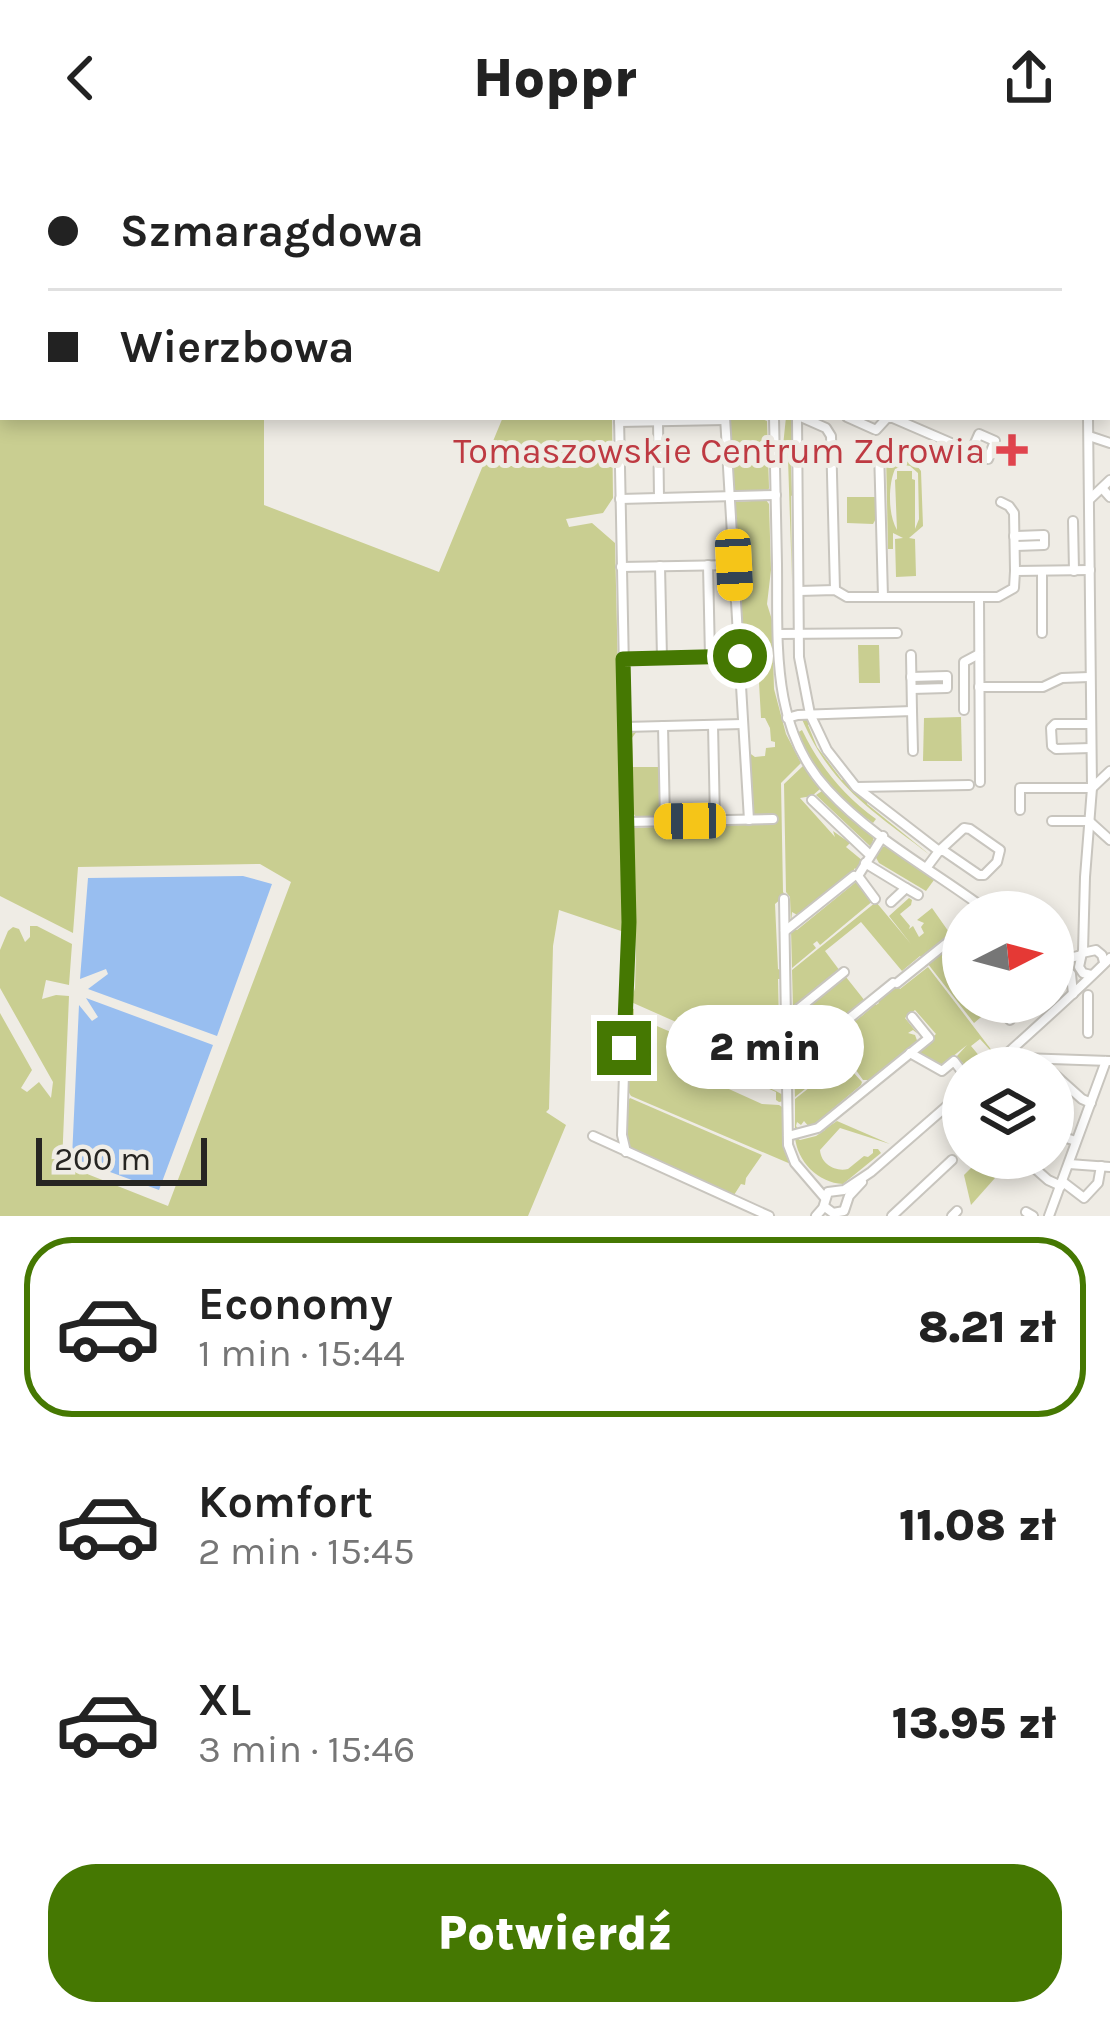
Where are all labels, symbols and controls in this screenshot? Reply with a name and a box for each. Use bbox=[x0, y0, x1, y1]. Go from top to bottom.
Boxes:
icon: back bbox=[48, 45, 114, 111]
icon: share bbox=[996, 45, 1062, 111]
text: Hoppr bbox=[473, 46, 637, 110]
text: Szmaragdowa bbox=[120, 205, 424, 257]
text: Wierzbowa bbox=[120, 321, 355, 373]
place label: Tomaszowskie Centrum Zdrowia bbox=[453, 430, 985, 472]
marker: Tomaszowskie Centrum Zdrowia bbox=[996, 434, 1028, 466]
car bbox=[714, 528, 754, 602]
route start bbox=[713, 629, 767, 683]
car bbox=[654, 802, 726, 840]
north arrow bbox=[942, 891, 1074, 1023]
map controls bbox=[942, 891, 1074, 1179]
callout: 2 min bbox=[666, 1006, 864, 1090]
route end bbox=[597, 1021, 651, 1075]
text: 2 min bbox=[709, 1024, 821, 1070]
button: layers bbox=[942, 1047, 1074, 1179]
scale bar bbox=[36, 1132, 207, 1185]
text: 200 m bbox=[54, 1140, 151, 1178]
icon: car bbox=[54, 1273, 162, 1381]
text: Economy bbox=[198, 1278, 393, 1330]
text: 8.21 zł bbox=[918, 1301, 1056, 1353]
text: 1 min · 15:44 bbox=[198, 1330, 405, 1376]
icon: car bbox=[54, 1471, 162, 1579]
text: Komfort bbox=[198, 1476, 373, 1528]
text: 11.08 zł bbox=[899, 1499, 1056, 1551]
text: 2 min · 15:45 bbox=[198, 1528, 415, 1574]
icon: car bbox=[54, 1669, 162, 1777]
text: XL bbox=[198, 1674, 251, 1726]
text: 13.95 zł bbox=[892, 1697, 1056, 1749]
text: 3 min · 15:46 bbox=[198, 1726, 415, 1772]
button: Potwierdź bbox=[48, 1864, 1062, 2002]

